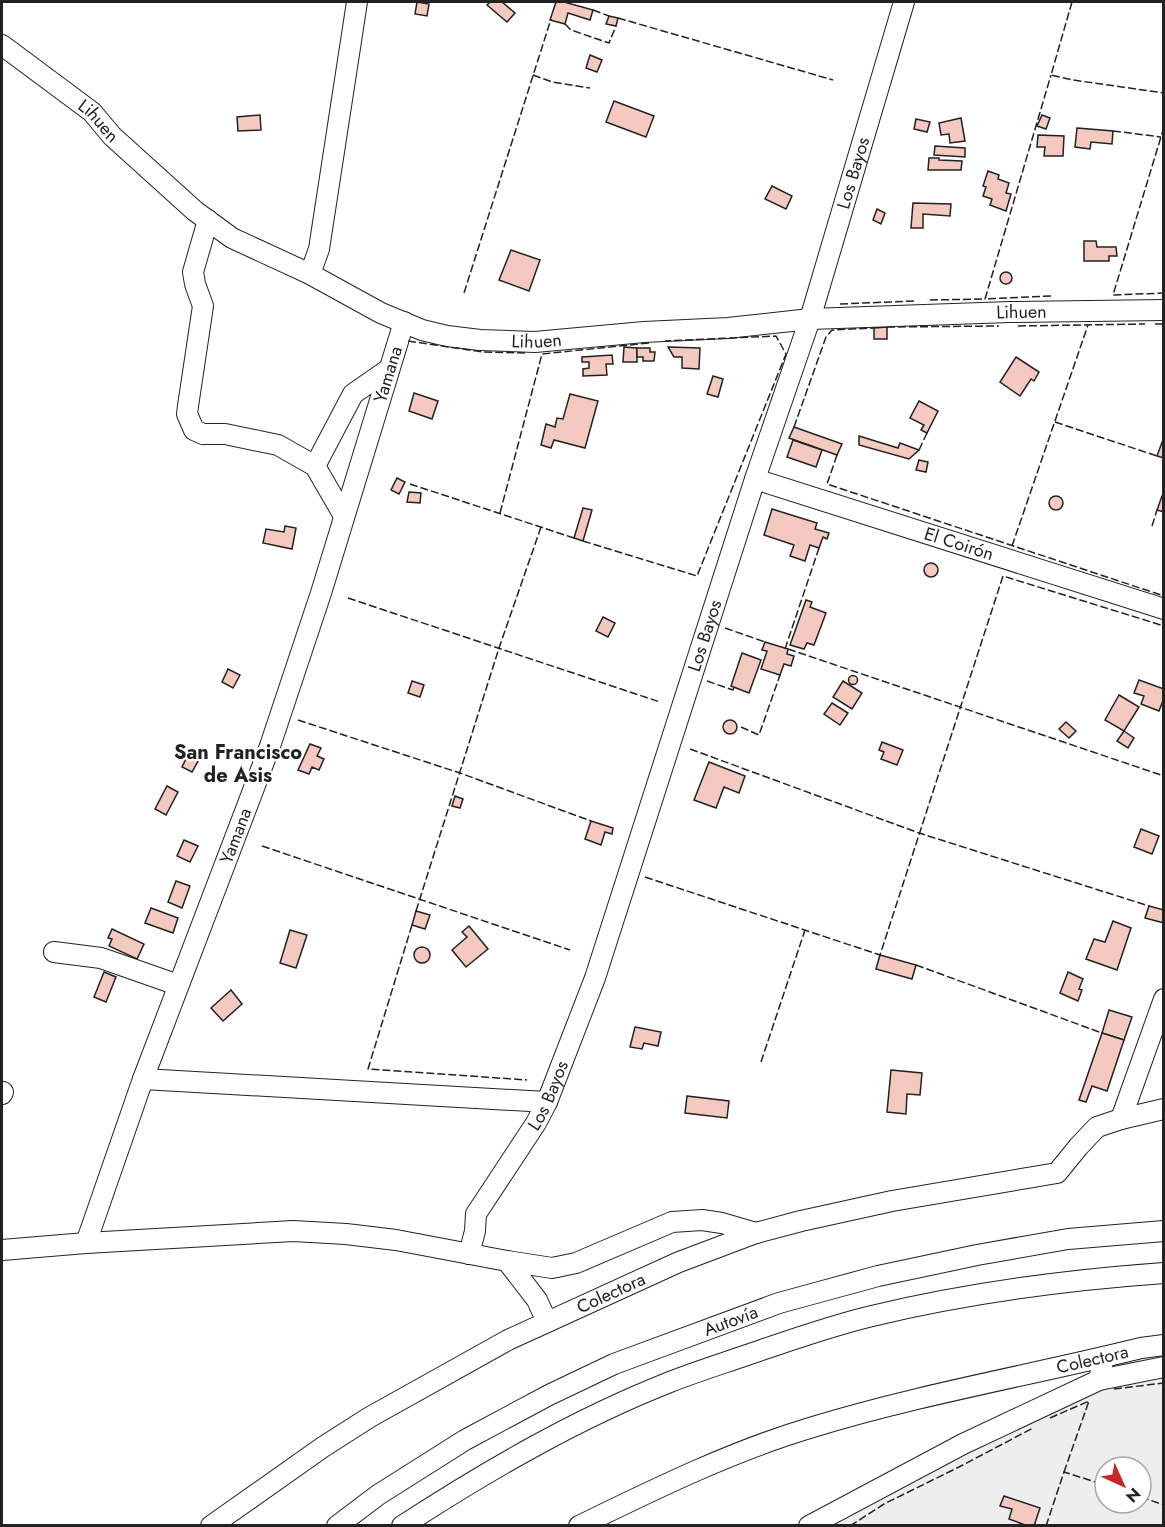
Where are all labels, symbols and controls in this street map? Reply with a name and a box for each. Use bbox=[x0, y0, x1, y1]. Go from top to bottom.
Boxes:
street label: Lihuen bbox=[73, 93, 124, 149]
street label: Los Bayos bbox=[830, 134, 876, 212]
street label: Lihuen bbox=[996, 299, 1047, 325]
street label: Lihuen bbox=[511, 327, 563, 355]
street label: Yamana bbox=[367, 343, 409, 406]
street label: El Coirón bbox=[921, 521, 997, 567]
street label: Los Bayos bbox=[681, 596, 728, 675]
district label: San Francisco de Asis bbox=[174, 738, 302, 790]
street label: Yamana bbox=[213, 804, 258, 867]
street label: Los Bayos bbox=[521, 1057, 575, 1136]
street label: Colectora bbox=[572, 1266, 650, 1320]
street label: Autovía bbox=[700, 1299, 761, 1343]
street label: Colectora bbox=[1054, 1339, 1131, 1380]
north arrow bbox=[1093, 1455, 1153, 1515]
text: N bbox=[1121, 1483, 1146, 1508]

